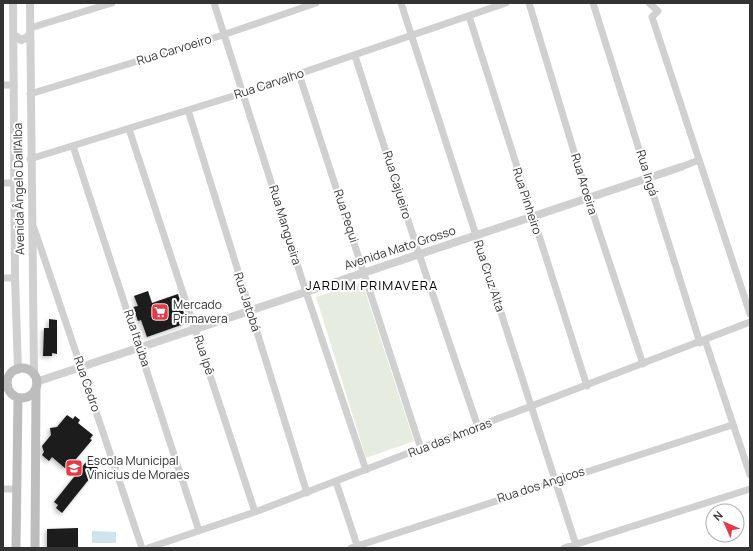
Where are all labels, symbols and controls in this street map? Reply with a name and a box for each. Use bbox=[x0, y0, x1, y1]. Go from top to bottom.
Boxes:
street label: Rua Carvoeiro bbox=[134, 30, 213, 69]
street label: Rua Carvalho bbox=[232, 64, 306, 103]
street label: Avenida Ângelo Dall'Alba bbox=[9, 123, 28, 255]
street label: Rua Ingá bbox=[632, 148, 663, 198]
street label: Rua Cajueiro bbox=[379, 149, 416, 221]
street label: Rua Aroeira bbox=[567, 151, 602, 217]
street label: Rua Pinheiro bbox=[509, 165, 546, 236]
street label: Rua Mangueira bbox=[265, 183, 306, 267]
street label: Rua Pequi bbox=[330, 187, 363, 245]
street label: Avenida Mato Grosso bbox=[342, 221, 458, 274]
street label: Rua Cruz Alta bbox=[470, 238, 509, 314]
street label: Rua Jatobá bbox=[230, 270, 265, 334]
district label: JARDIM PRIMAVERA bbox=[306, 276, 438, 294]
place label: Mercado Primavera bbox=[173, 296, 228, 327]
supermarket icon: Mercado Primavera bbox=[150, 302, 170, 322]
street label: Rua Itaúba bbox=[120, 307, 155, 368]
street label: Rua Ipê bbox=[190, 333, 219, 377]
street label: Rua Cedro bbox=[70, 354, 105, 414]
street label: Rua das Amoras bbox=[406, 414, 494, 461]
place label: Escola Municipal Vinicius de Moraes bbox=[87, 452, 190, 483]
school or university icon: Escola Municipal Vinicius de Moraes bbox=[64, 458, 84, 478]
street label: Rua dos Angicos bbox=[495, 462, 587, 507]
north arrow bbox=[705, 503, 745, 543]
text: N bbox=[709, 507, 726, 524]

